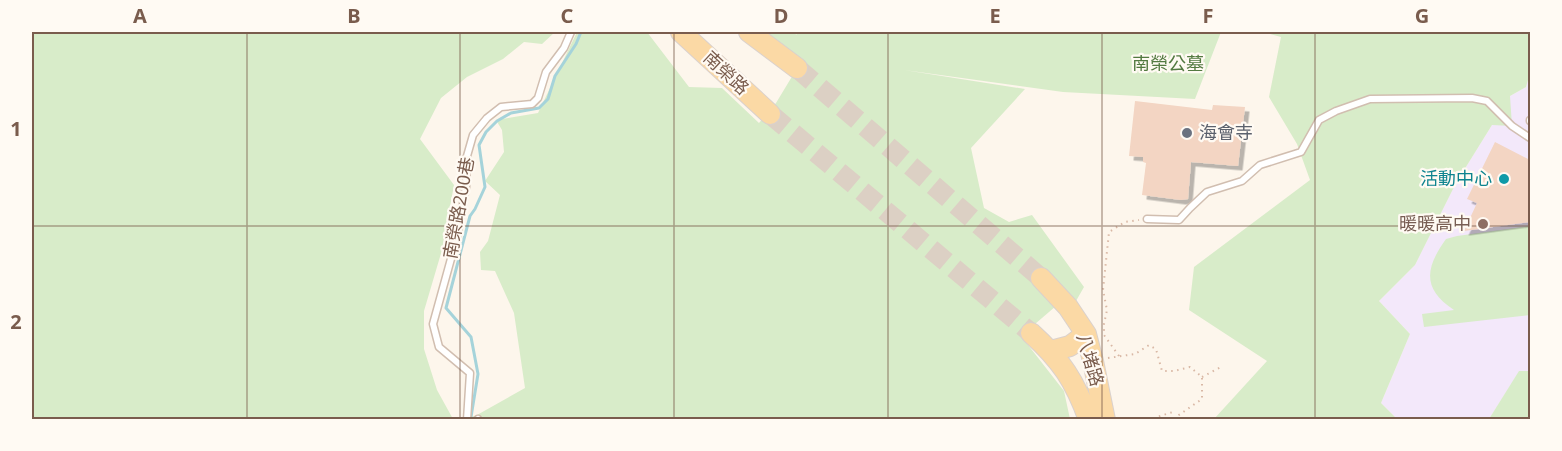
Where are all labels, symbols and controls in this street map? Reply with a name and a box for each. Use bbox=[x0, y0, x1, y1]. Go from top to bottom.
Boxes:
text: A bbox=[133, 2, 147, 29]
text: B bbox=[347, 2, 361, 29]
text: C bbox=[561, 2, 574, 29]
text: D bbox=[774, 2, 788, 29]
text: E bbox=[989, 2, 1001, 29]
text: F bbox=[1203, 2, 1213, 29]
text: G bbox=[1415, 2, 1429, 29]
street label: 南榮路 bbox=[699, 45, 755, 99]
park label: 南榮公墓 bbox=[1132, 51, 1204, 75]
text: 1 bbox=[10, 115, 22, 142]
place label: 海會寺 bbox=[1199, 120, 1253, 144]
marker: 海會寺 bbox=[1180, 126, 1194, 140]
street label: 南榮路200巷 bbox=[437, 155, 479, 261]
place label: 活動中心 bbox=[1420, 166, 1492, 190]
marker: 活動中心 bbox=[1497, 172, 1511, 186]
place label: 暖暖高中 bbox=[1399, 211, 1471, 235]
marker: 暖暖高中 bbox=[1476, 217, 1490, 231]
text: 2 bbox=[10, 308, 22, 335]
street label: 八堵路 bbox=[1072, 330, 1110, 389]

